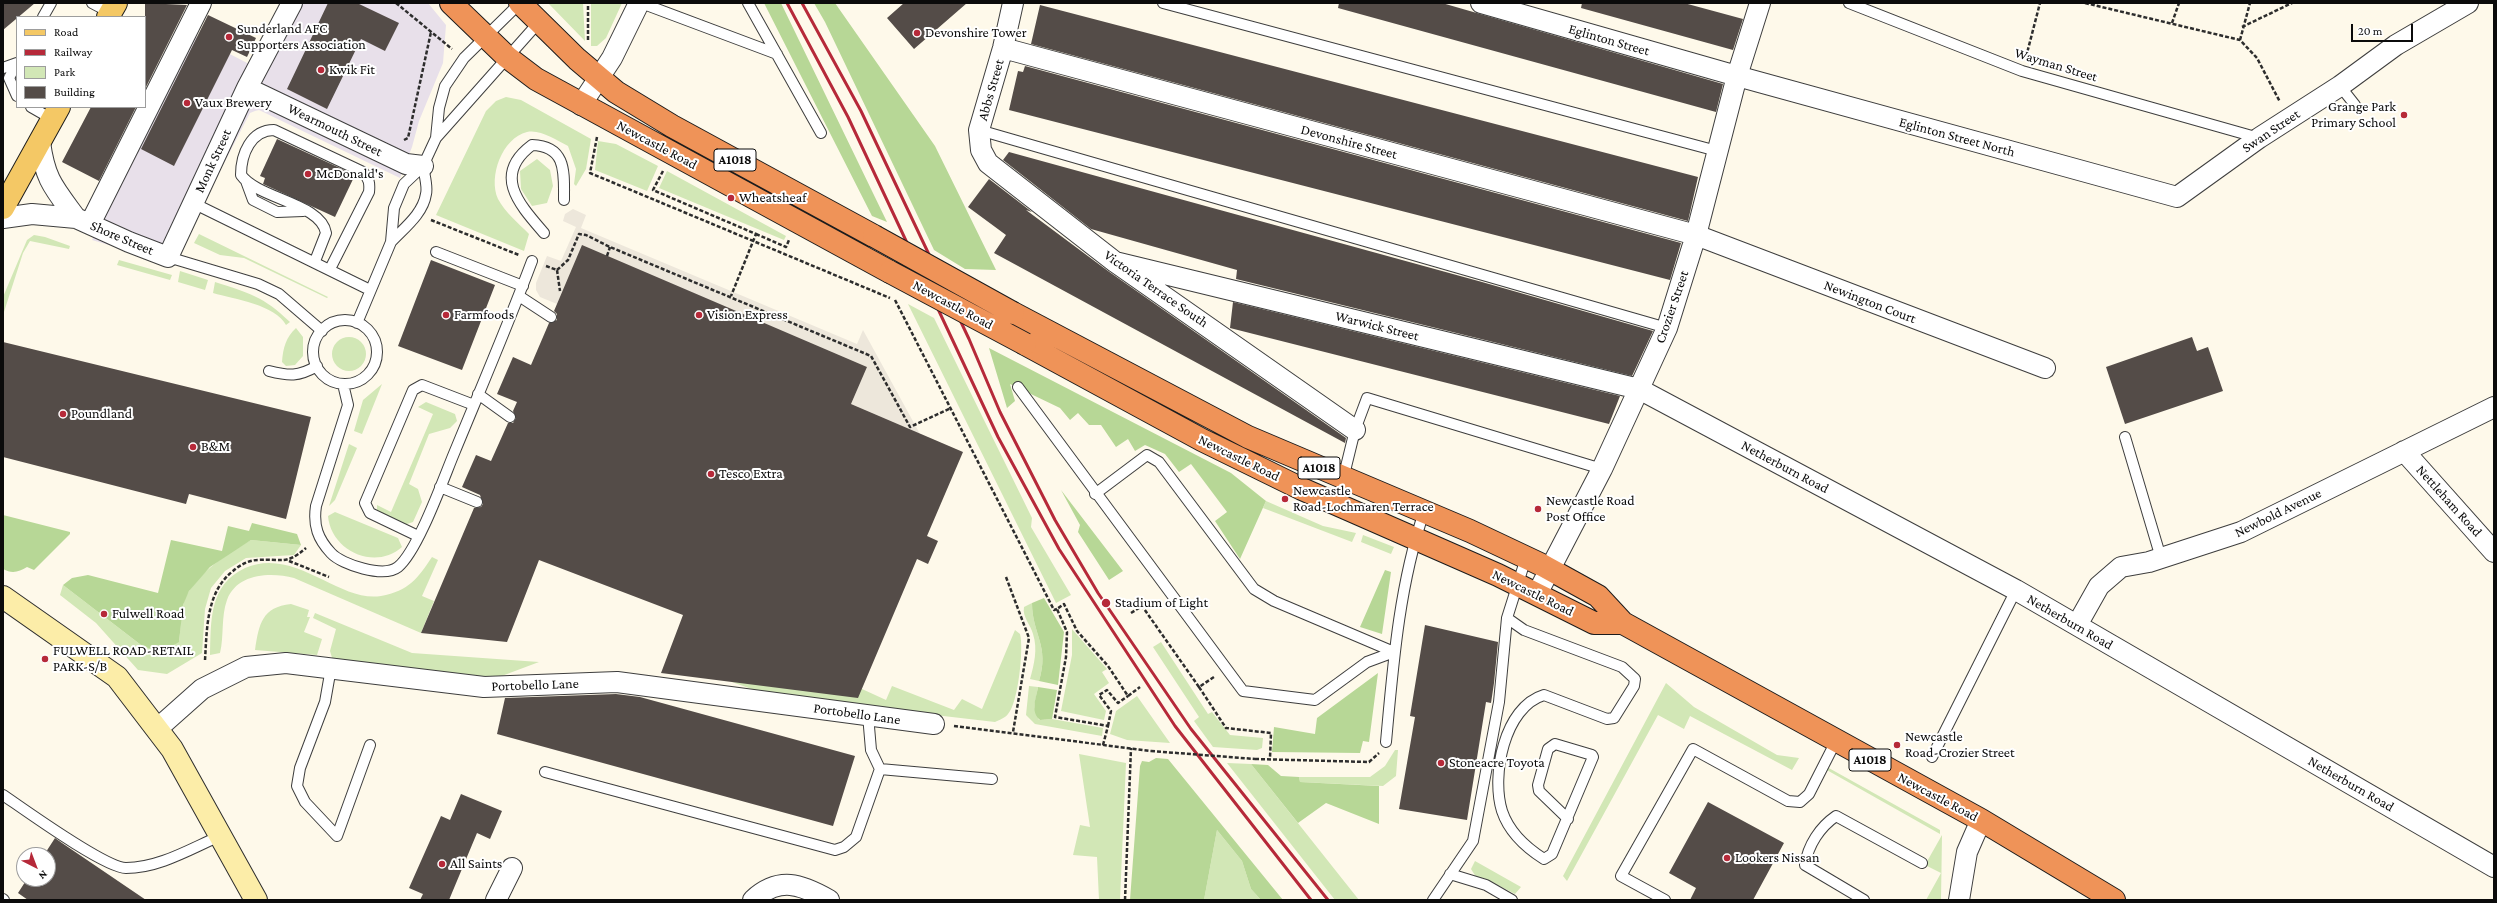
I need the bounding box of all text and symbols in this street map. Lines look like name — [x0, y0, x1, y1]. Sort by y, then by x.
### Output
legend — [16, 16, 146, 108]
scale bar — [2353, 16, 2415, 42]
street label: Eglinton Street — [1567, 20, 1651, 60]
place label: Sunderland AFC Supporters Association — [237, 21, 366, 54]
text: 20 m — [2358, 24, 2382, 38]
text: Road — [54, 25, 78, 39]
place label: Devonshire Tower — [925, 25, 1027, 41]
marker: Devonshire Tower — [912, 28, 922, 38]
marker: Sunderland AFC Supporters Association — [224, 32, 234, 42]
street label: Wayman Street — [2013, 44, 2099, 86]
text: Railway — [54, 45, 92, 59]
street label: Abbs Street — [974, 57, 1008, 123]
place label: Kwik Fit — [329, 62, 375, 78]
text: Park — [54, 65, 75, 79]
marker: Kwik Fit — [316, 65, 326, 75]
text: Building — [54, 85, 95, 99]
place label: Vaux Brewery — [195, 95, 272, 111]
marker: Vaux Brewery — [182, 98, 192, 108]
place label: Grange Park Primary School — [2311, 99, 2396, 132]
street label: Wearmouth Street — [285, 100, 385, 160]
street label: Swan Street — [2239, 106, 2303, 156]
marker: Grange Park Primary School — [2399, 110, 2409, 120]
street label: Eglinton Street North — [1897, 113, 2017, 161]
street label: Newcastle Road — [614, 117, 700, 173]
street label: Devonshire Street — [1299, 121, 1399, 163]
street label: Monk Street — [191, 127, 235, 195]
road number: A1018 — [714, 149, 756, 171]
place label: McDonald's — [316, 166, 383, 182]
marker: McDonald's — [303, 169, 313, 179]
place label: Wheatsheaf — [739, 190, 806, 206]
marker: Wheatsheaf — [726, 193, 736, 203]
street label: Shore Street — [88, 217, 156, 259]
street label: Victoria Terrace South — [1101, 247, 1211, 331]
street label: Crozier Street — [1652, 268, 1692, 346]
street label: Newcastle Road — [910, 277, 996, 333]
street label: Newington Court — [1822, 277, 1918, 327]
place label: Farmfoods — [454, 307, 514, 323]
place label: Vision Express — [707, 307, 788, 323]
street label: Warwick Street — [1333, 308, 1421, 344]
marker: Farmfoods — [441, 310, 451, 320]
marker: Vision Express — [694, 310, 704, 320]
place label: Poundland — [71, 406, 132, 422]
marker: Poundland — [58, 409, 68, 419]
street label: Newcastle Road — [1195, 431, 1283, 485]
street label: Netherburn Road — [1738, 437, 1832, 497]
place label: B&M — [201, 439, 230, 455]
marker: B&M — [188, 442, 198, 452]
road number: A1018 — [1298, 457, 1340, 479]
street label: Nettleham Road — [2412, 462, 2486, 540]
place label: Tesco Extra — [719, 466, 783, 482]
marker: Tesco Extra — [706, 469, 716, 479]
place label: Newcastle Road-Lochmaren Terrace — [1293, 483, 1434, 516]
street label: Newbold Avenue — [2232, 485, 2324, 541]
place label: Newcastle Road Post Office — [1546, 493, 1635, 526]
marker: Newcastle Road-Lochmaren Terrace — [1280, 494, 1290, 504]
marker: Newcastle Road Post Office — [1533, 504, 1543, 514]
street label: Newcastle Road — [1489, 566, 1577, 620]
street label: Netherburn Road — [2024, 591, 2116, 653]
place label: Stadium of Light — [1115, 595, 1208, 611]
marker: Stadium of Light — [1100, 597, 1112, 609]
place label: Fulwell Road — [112, 606, 184, 622]
marker: Fulwell Road — [99, 609, 109, 619]
place label: FULWELL ROAD-RETAIL PARK-S/B — [53, 643, 193, 676]
marker: FULWELL ROAD-RETAIL PARK-S/B — [40, 654, 50, 664]
street label: Portobello Lane — [491, 675, 579, 695]
street label: Portobello Lane — [812, 700, 902, 728]
place label: Newcastle Road-Crozier Street — [1905, 729, 2015, 762]
marker: Newcastle Road-Crozier Street — [1892, 740, 1902, 750]
road number: A1018 — [1849, 749, 1891, 771]
street label: Netherburn Road — [2305, 753, 2397, 815]
place label: Stoneacre Toyota — [1449, 755, 1545, 771]
marker: Stoneacre Toyota — [1436, 758, 1446, 768]
street label: Newcastle Road — [1895, 769, 1981, 825]
north arrow — [16, 847, 56, 887]
place label: Lookers Nissan — [1735, 850, 1819, 866]
marker: Lookers Nissan — [1722, 853, 1732, 863]
place label: All Saints — [450, 856, 502, 872]
marker: All Saints — [437, 859, 447, 869]
text: N — [37, 868, 50, 882]

